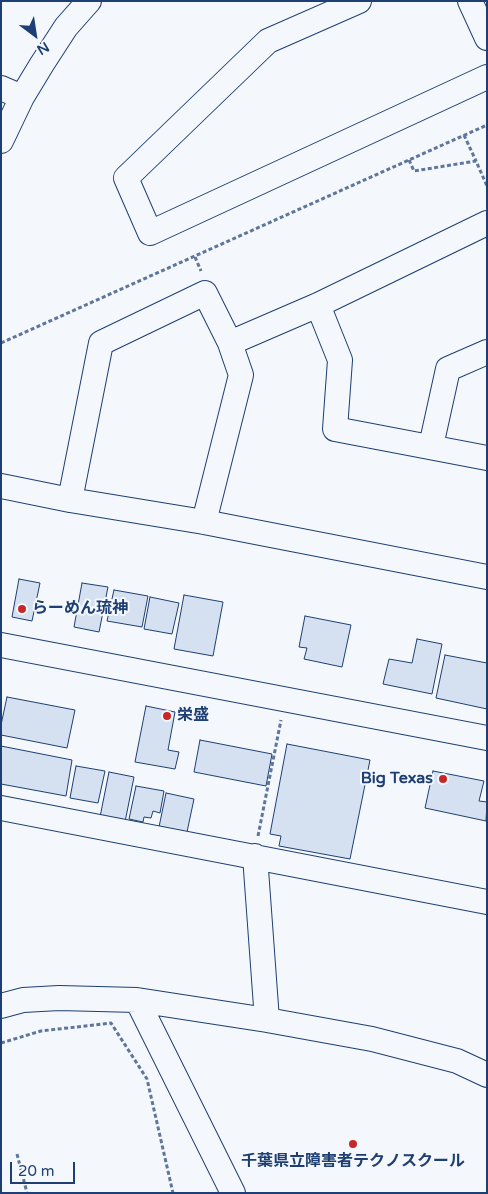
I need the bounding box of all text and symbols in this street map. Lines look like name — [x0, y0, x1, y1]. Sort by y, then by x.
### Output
north arrow — [10, 10, 60, 60]
text: N — [34, 38, 52, 58]
place label: らーめん琉神 — [32, 599, 128, 619]
marker: らーめん琉神 — [16, 603, 28, 615]
place label: 栄盛 — [177, 706, 209, 726]
marker: 栄盛 — [161, 710, 173, 722]
place label: Big Texas — [361, 769, 433, 789]
marker: Big Texas — [437, 773, 449, 785]
marker: 千葉県立障害者テクノスクール — [347, 1138, 359, 1150]
scale bar — [12, 1152, 78, 1184]
place label: 千葉県立障害者テクノスクール — [241, 1152, 465, 1172]
text: 20 m — [18, 1162, 55, 1180]

